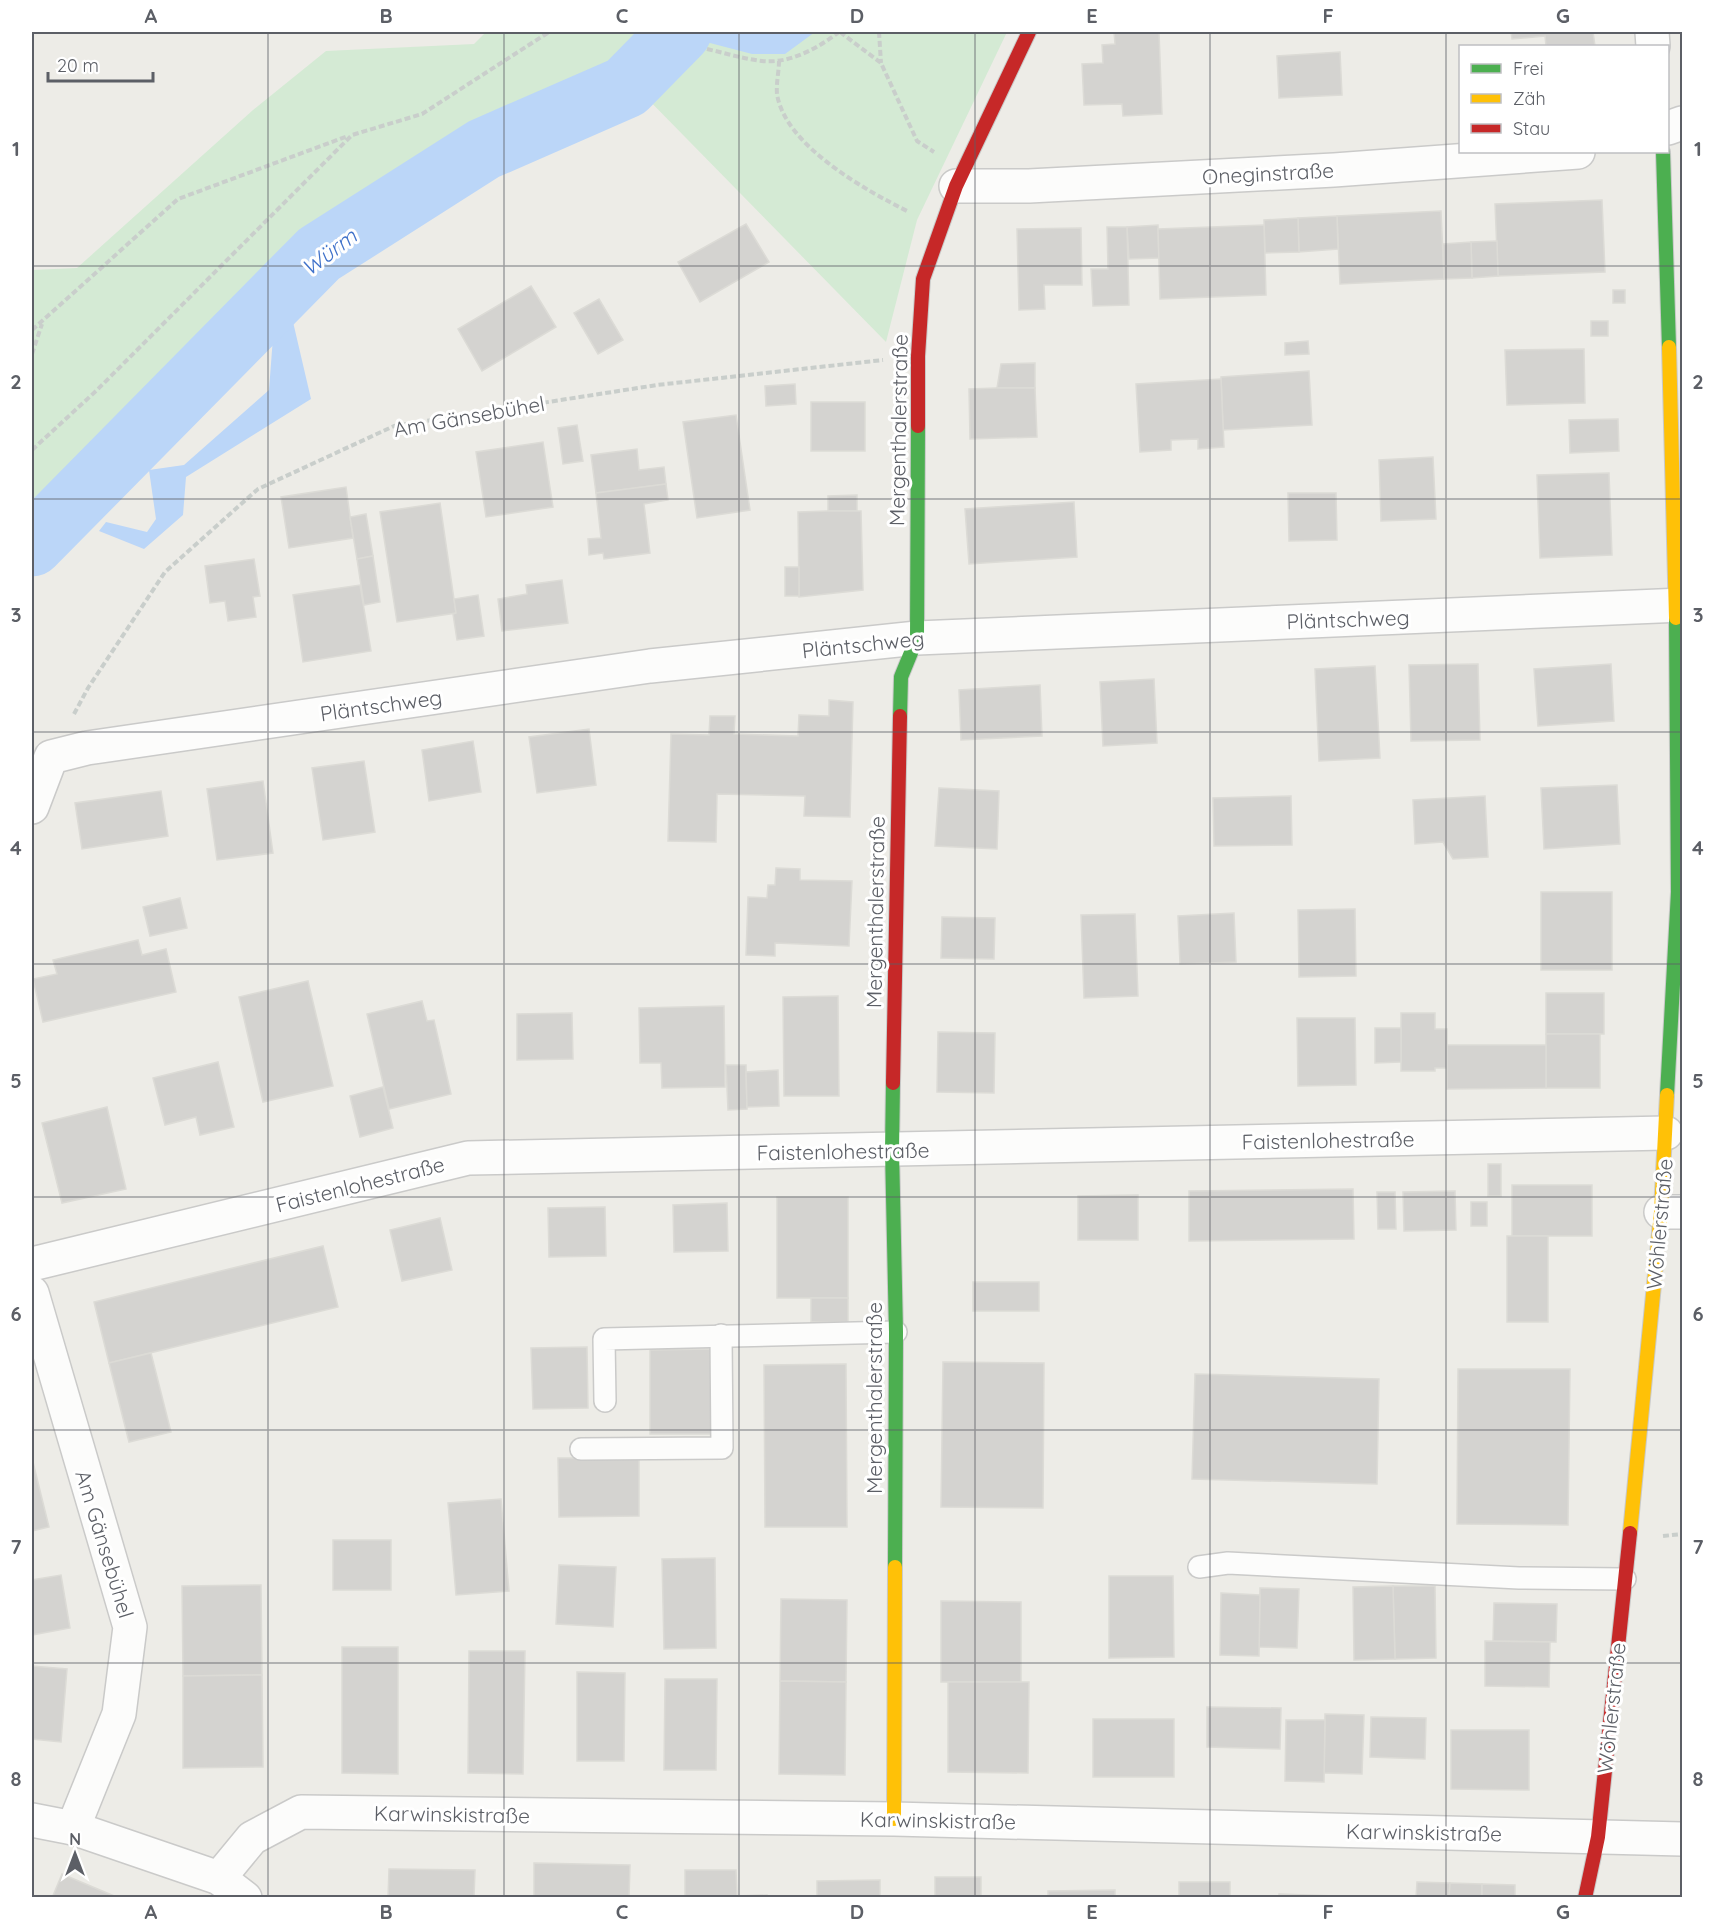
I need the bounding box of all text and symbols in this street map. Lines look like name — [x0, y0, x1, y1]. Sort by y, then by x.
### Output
text: A — [145, 3, 158, 28]
text: B — [379, 3, 393, 28]
text: C — [616, 3, 629, 28]
text: D — [850, 3, 864, 28]
text: E — [1086, 3, 1098, 28]
text: F — [1322, 3, 1334, 28]
text: G — [1556, 3, 1570, 28]
scale bar — [48, 45, 153, 83]
legend — [1459, 45, 1669, 153]
text: 20 m — [57, 54, 99, 77]
text: Frei — [1513, 57, 1544, 80]
text: Zäh — [1513, 87, 1546, 110]
text: Stau — [1513, 117, 1550, 140]
text: 1 — [12, 136, 20, 161]
text: 1 — [1694, 136, 1702, 161]
street label: Oneginstraße — [1201, 157, 1335, 189]
water label: Würm — [296, 222, 363, 282]
street label: Mergenthalerstraße — [883, 334, 913, 526]
text: 2 — [10, 369, 22, 394]
text: 2 — [1692, 369, 1704, 394]
street label: Am Gänsebühel — [391, 390, 547, 442]
text: 3 — [11, 602, 21, 627]
text: 3 — [1693, 602, 1703, 627]
street label: Pläntschweg — [1286, 604, 1410, 634]
street label: Pläntschweg — [800, 625, 926, 663]
street label: Pläntschweg — [318, 684, 444, 726]
street label: Mergenthalerstraße — [860, 816, 890, 1008]
text: 4 — [10, 835, 22, 860]
text: 4 — [1692, 835, 1704, 860]
text: 5 — [10, 1068, 22, 1093]
text: 5 — [1692, 1068, 1704, 1093]
street label: Faistenlohestraße — [1241, 1125, 1415, 1155]
street label: Faistenlohestraße — [756, 1136, 930, 1166]
street label: Faistenlohestraße — [273, 1150, 447, 1218]
street label: Wöhlerstraße — [1640, 1157, 1678, 1291]
text: 6 — [10, 1301, 22, 1326]
text: 6 — [1692, 1301, 1704, 1326]
street label: Mergenthalerstraße — [861, 1302, 887, 1494]
street label: Am Gänsebühel — [70, 1467, 140, 1621]
text: 7 — [11, 1534, 22, 1559]
text: 7 — [1693, 1534, 1704, 1559]
street label: Wöhlerstraße — [1591, 1641, 1631, 1775]
text: 8 — [11, 1766, 22, 1791]
text: 8 — [1693, 1766, 1704, 1791]
street label: Karwinskistraße — [374, 1800, 530, 1828]
street label: Karwinskistraße — [860, 1806, 1016, 1834]
street label: Karwinskistraße — [1346, 1818, 1502, 1846]
north arrow — [45, 1824, 105, 1884]
text: N — [69, 1829, 81, 1849]
text: A — [145, 1899, 158, 1924]
text: B — [379, 1899, 393, 1924]
text: C — [616, 1899, 629, 1924]
text: D — [850, 1899, 864, 1924]
text: E — [1086, 1899, 1098, 1924]
text: F — [1322, 1899, 1334, 1924]
text: G — [1556, 1899, 1570, 1924]

